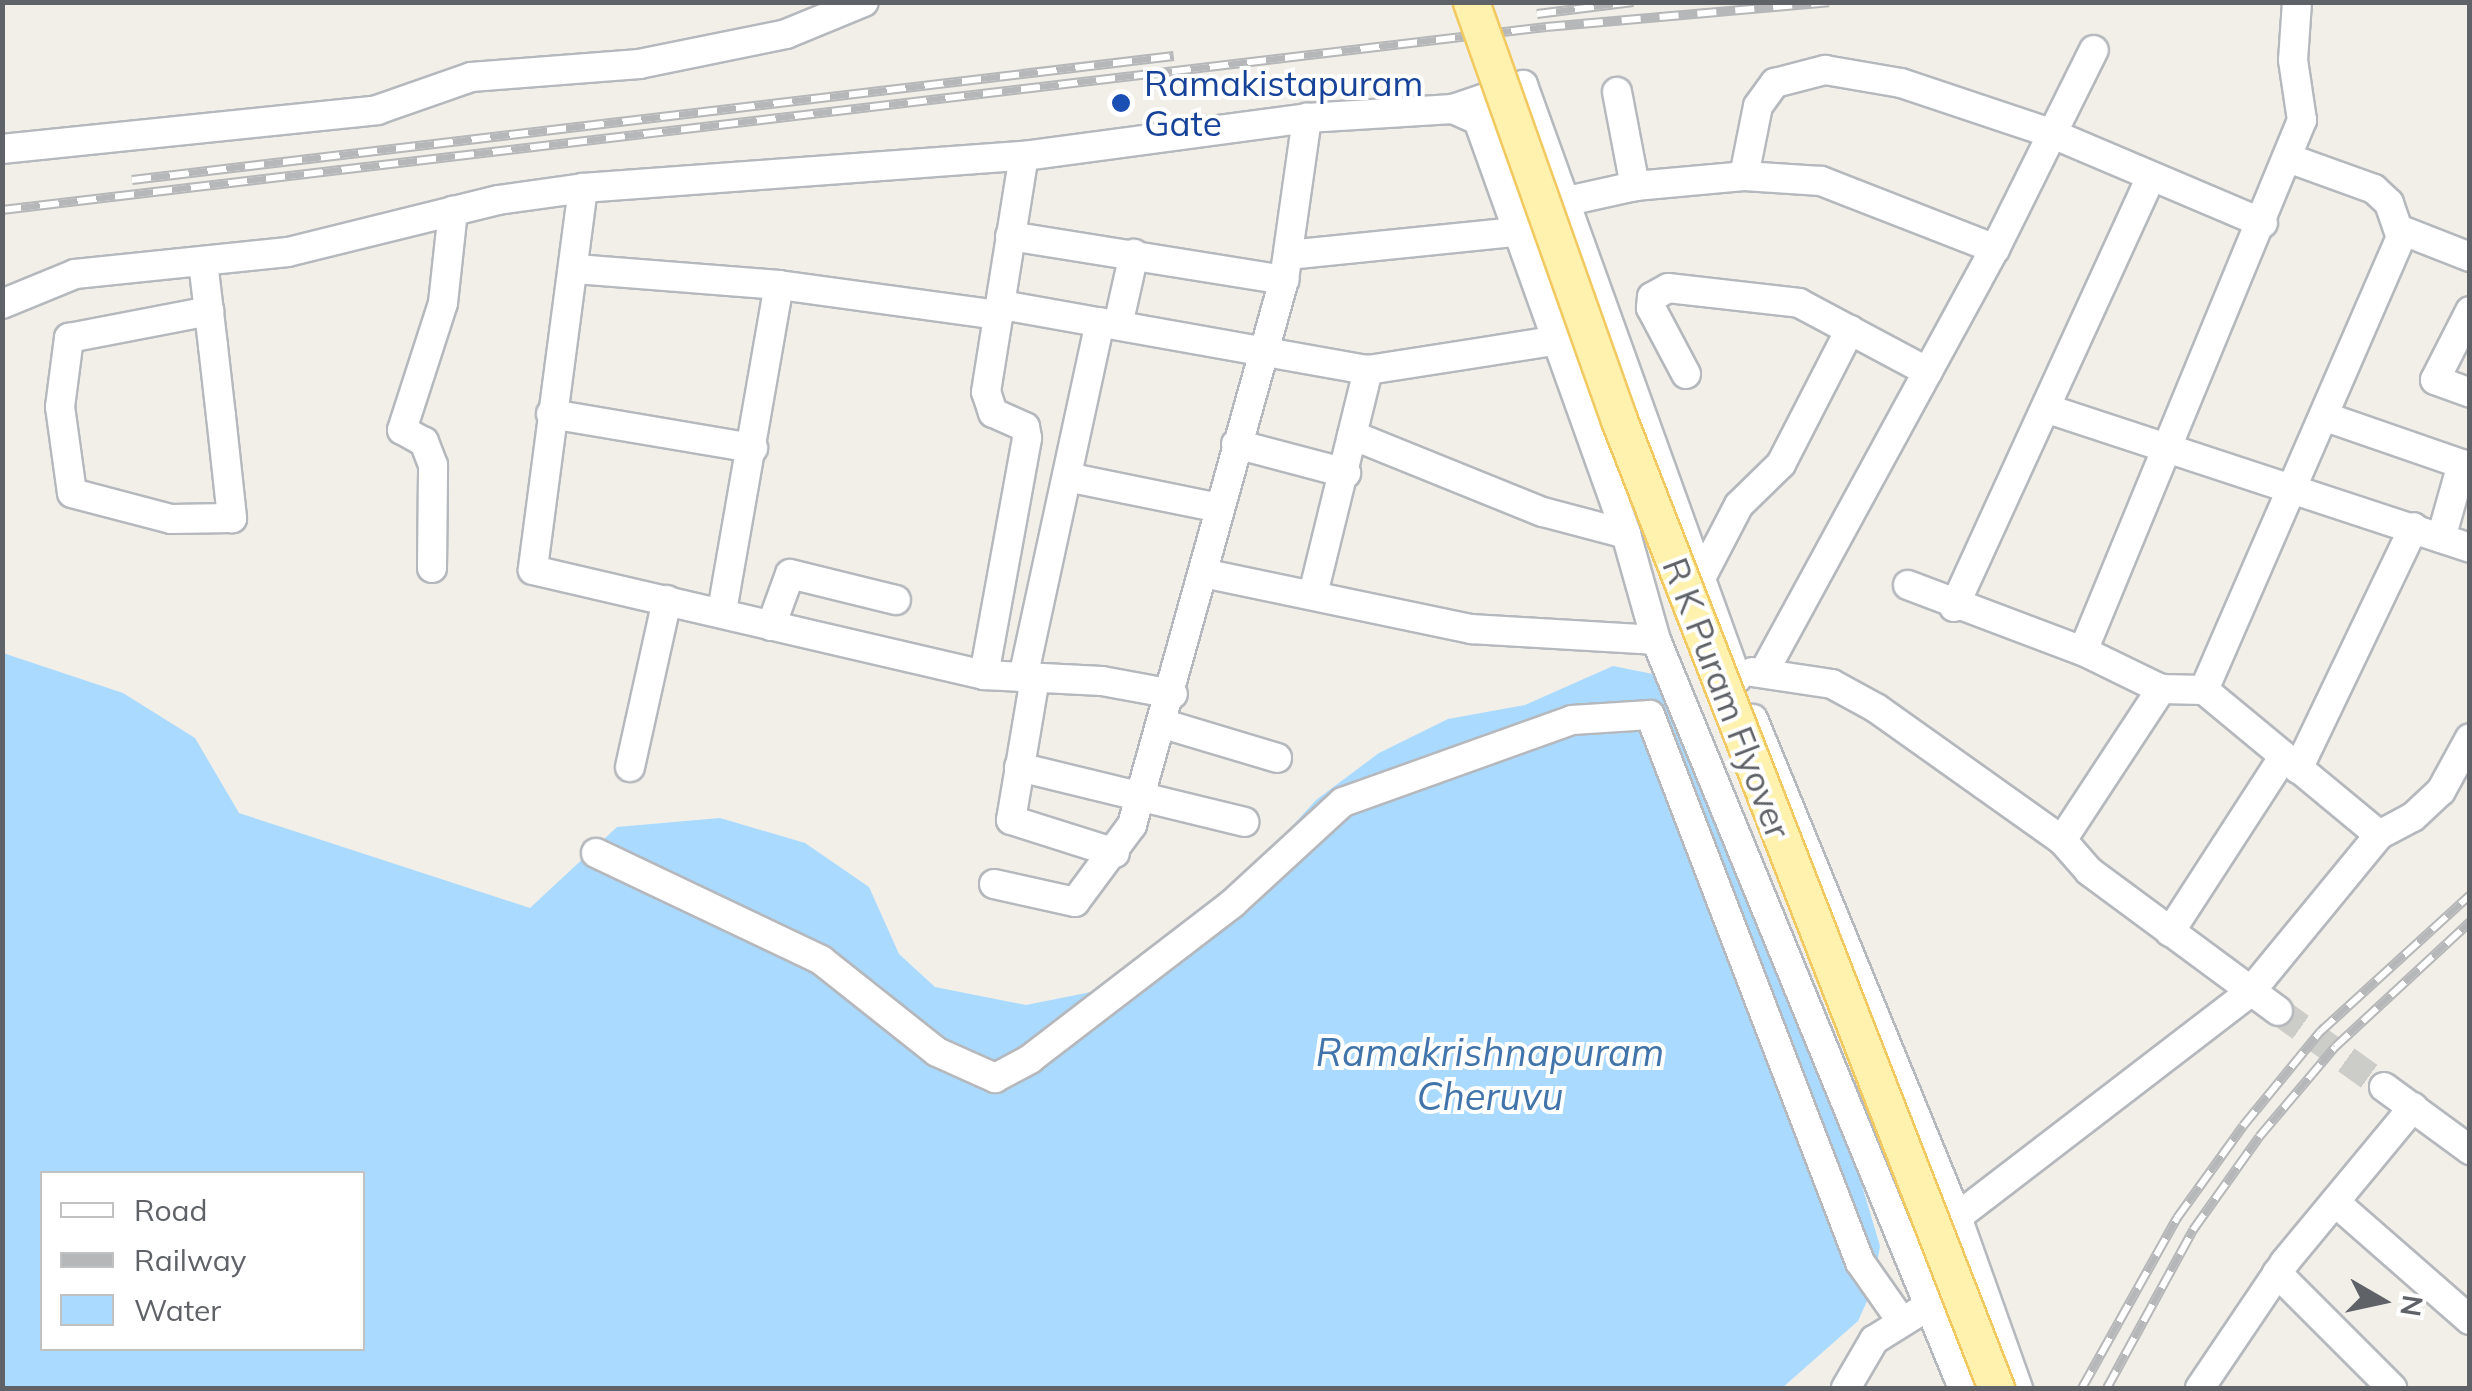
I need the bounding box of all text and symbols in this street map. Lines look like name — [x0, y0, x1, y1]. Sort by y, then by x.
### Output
place label: Ramakistapuram Gate — [1144, 62, 1423, 144]
marker: Ramakistapuram Gate — [1108, 90, 1134, 116]
street label: R K Puram Flyover — [1654, 552, 1800, 844]
water label: Ramakrishnapuram Cheruvu — [1316, 1030, 1664, 1120]
legend — [40, 1171, 365, 1351]
text: Road — [134, 1191, 208, 1229]
text: Railway — [134, 1241, 247, 1279]
north arrow — [2332, 1251, 2432, 1351]
text: Water — [134, 1291, 221, 1329]
text: N — [2393, 1293, 2431, 1319]

